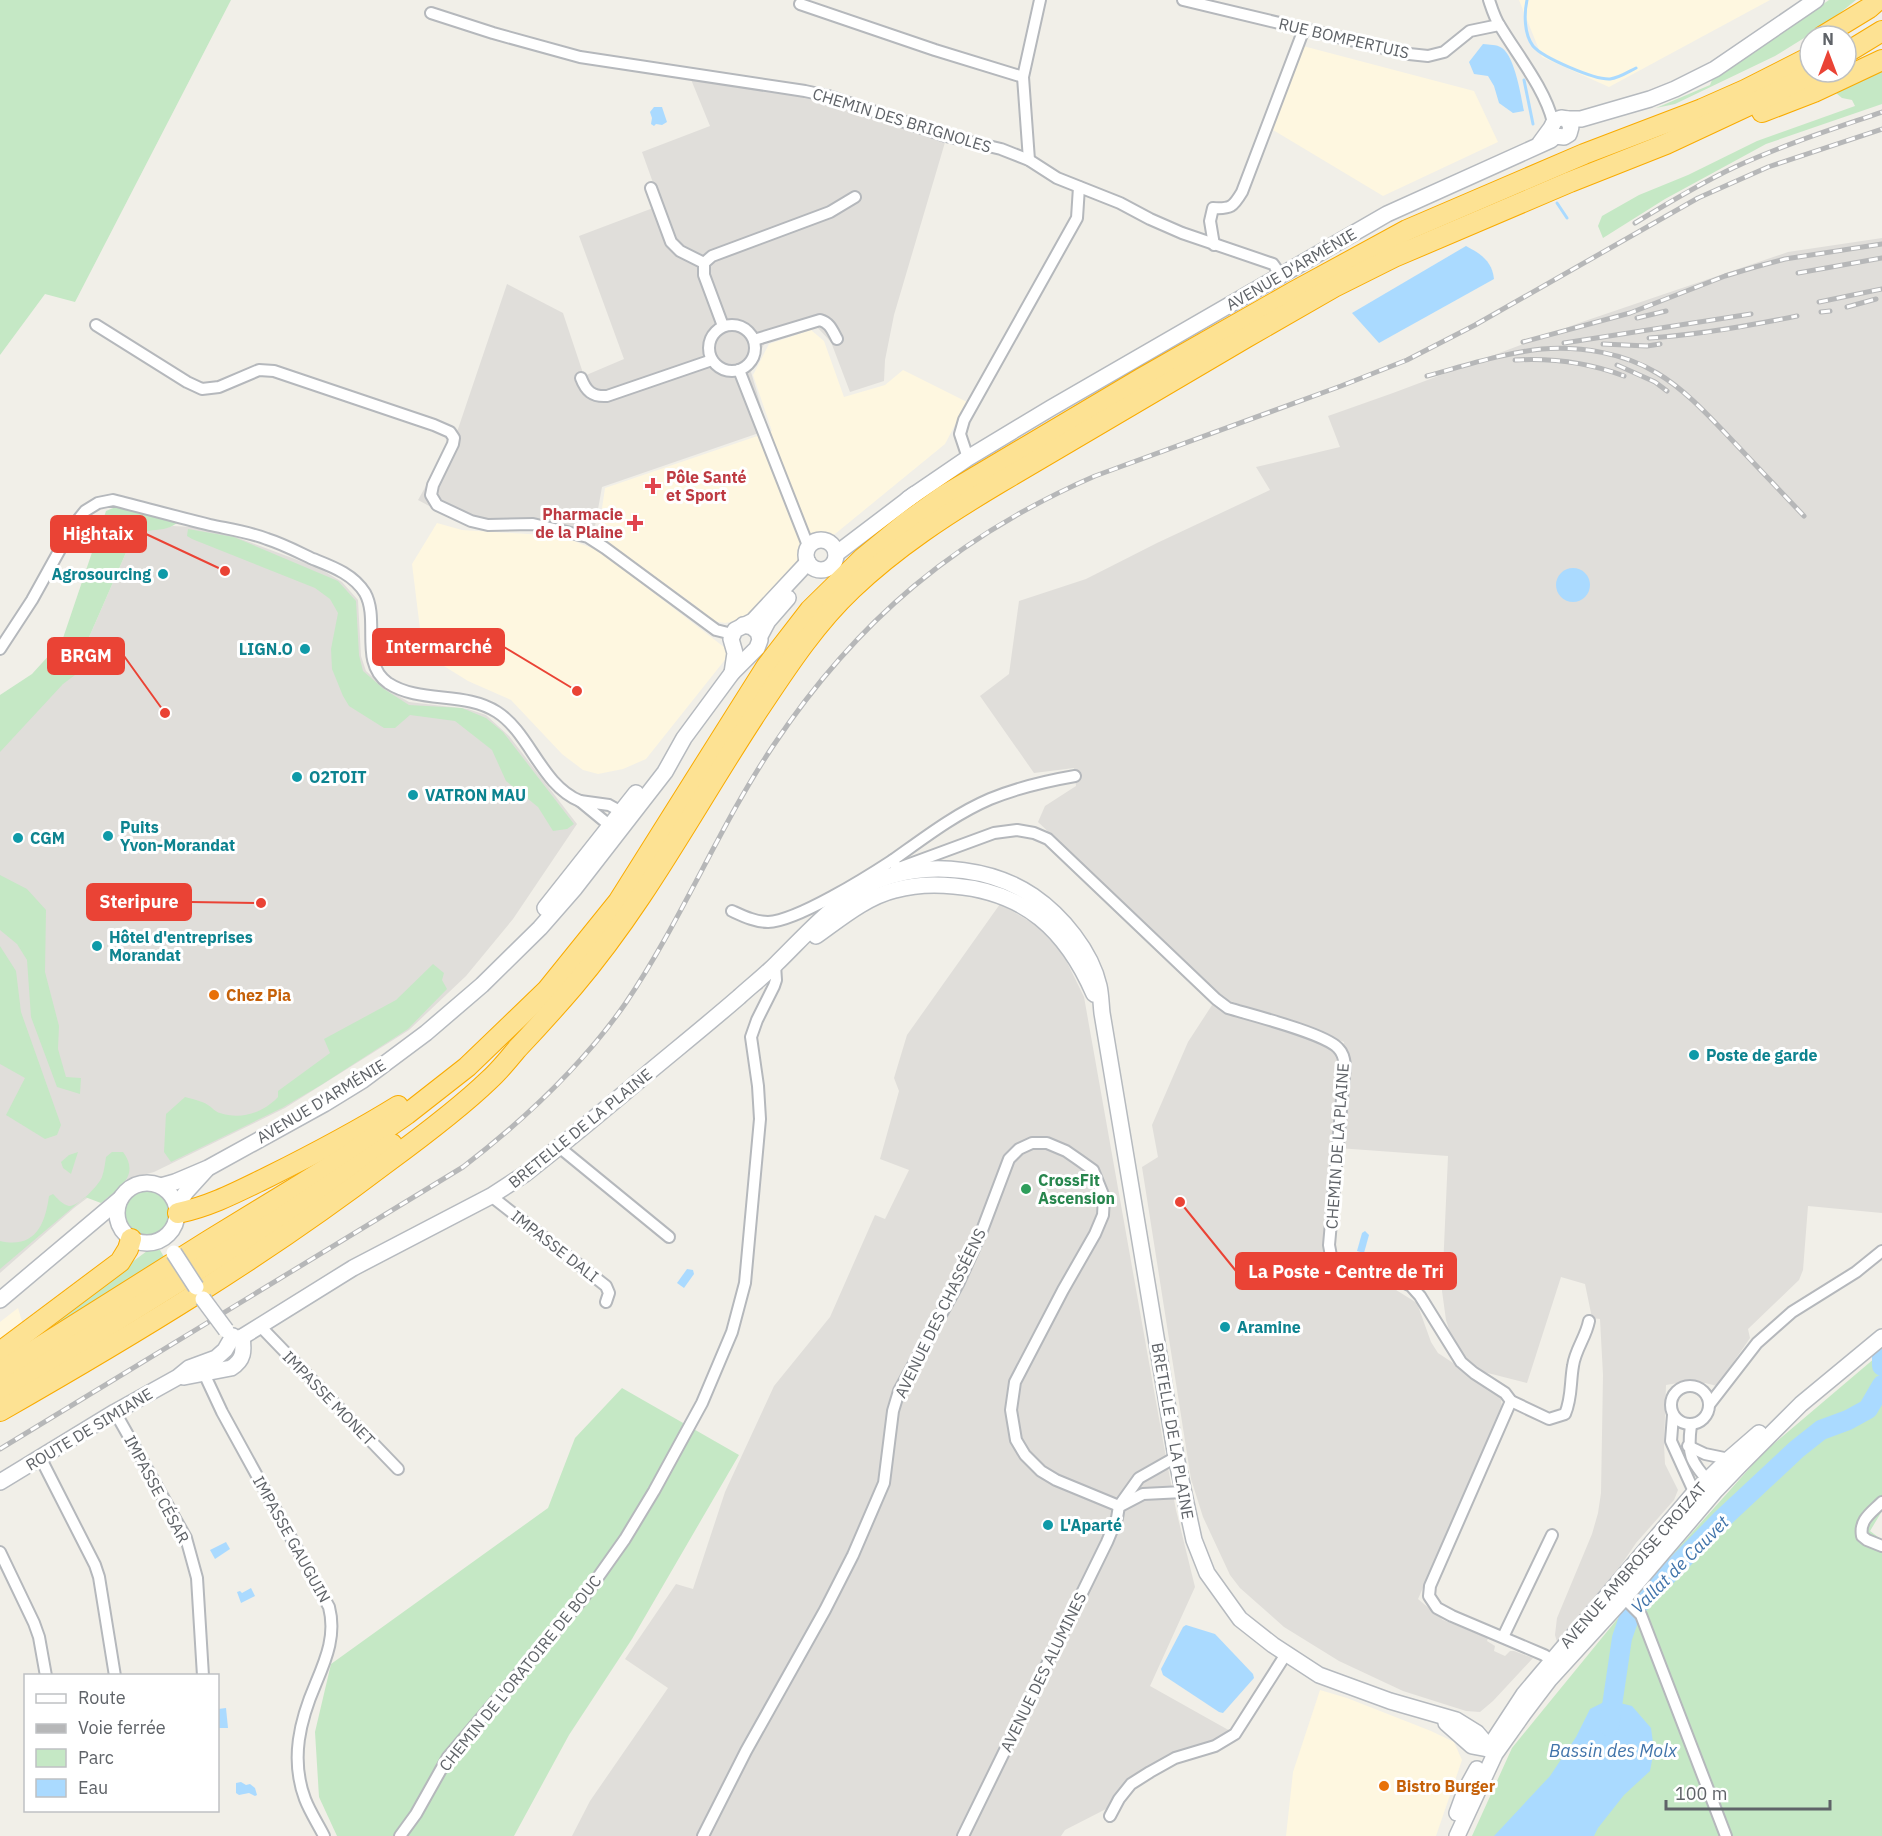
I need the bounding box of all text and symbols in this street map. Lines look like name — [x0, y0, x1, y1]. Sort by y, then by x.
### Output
street label: RUE BOMPERTUIS — [1277, 13, 1411, 63]
north arrow — [1798, 24, 1858, 84]
text: N — [1822, 29, 1834, 49]
street label: CHEMIN DES BRIGNOLES — [810, 83, 994, 157]
street label: AVENUE D'ARMÉNIE — [1222, 223, 1360, 315]
place label: Pôle Santé et Sport — [666, 467, 747, 505]
marker: Pôle Santé et Sport — [644, 477, 662, 495]
place label: Pharmacie de la Plaine — [535, 504, 623, 542]
callout: Hightaix — [51, 516, 146, 552]
marker: Pharmacie de la Plaine — [628, 516, 642, 530]
text: Hightaix — [62, 522, 134, 545]
place label: Agrosourcing — [52, 564, 151, 584]
marker: Agrosourcing — [156, 567, 170, 581]
callout: Intermarché — [373, 629, 504, 665]
text: Intermarché — [386, 635, 492, 658]
callout: BRGM — [48, 638, 124, 674]
place label: LIGN.O — [239, 639, 293, 659]
marker: LIGN.O — [298, 642, 312, 656]
text: BRGM — [60, 644, 112, 667]
place label: O2TOIT — [309, 767, 367, 787]
marker: O2TOIT — [290, 770, 304, 784]
place label: VATRON MAU — [425, 785, 526, 805]
marker: VATRON MAU — [406, 788, 420, 802]
place label: Puits Yvon-Morandat — [120, 817, 235, 855]
place label: CGM — [30, 828, 65, 848]
marker: Puits Yvon-Morandat — [101, 829, 115, 843]
marker: CGM — [11, 831, 25, 845]
callout: Steripure — [87, 884, 191, 920]
text: Steripure — [99, 890, 179, 913]
place label: Hôtel d'entreprises Morandat — [109, 927, 253, 965]
marker: Hôtel d'entreprises Morandat — [90, 939, 104, 953]
place label: Chez Pia — [226, 985, 291, 1005]
marker: Chez Pia — [207, 988, 221, 1002]
place label: Poste de garde — [1706, 1045, 1818, 1065]
marker: Poste de garde — [1687, 1048, 1701, 1062]
street label: AVENUE D'ARMÉNIE — [252, 1054, 389, 1148]
street label: CHEMIN DE LA PLAINE — [1321, 1062, 1353, 1230]
street label: BRETELLE DE LA PLAINE — [504, 1064, 656, 1192]
place label: CrossFit Ascension — [1038, 1170, 1115, 1208]
marker: CrossFit Ascension — [1019, 1182, 1033, 1196]
street label: IMPASSE DALI — [507, 1206, 603, 1286]
street label: AVENUE DES CHASSÉENS — [889, 1224, 990, 1401]
callout: La Poste - Centre de Tri — [1236, 1253, 1456, 1289]
text: La Poste - Centre de Tri — [1248, 1260, 1444, 1283]
place label: Aramine — [1237, 1317, 1301, 1337]
marker: Aramine — [1218, 1320, 1232, 1334]
street label: BRETELLE DE LA PLAINE — [1148, 1341, 1198, 1521]
street label: IMPASSE MONET — [279, 1346, 379, 1450]
street label: ROUTE DE SIMIANE — [22, 1383, 156, 1475]
street label: IMPASSE CÉSAR — [120, 1431, 195, 1546]
street label: IMPASSE GAUGUIN — [249, 1472, 335, 1606]
street label: AVENUE AMBROISE CROIZAT — [1556, 1478, 1710, 1652]
water label: Vallat de Cauvet — [1626, 1510, 1734, 1618]
place label: L'Aparté — [1060, 1515, 1122, 1535]
marker: L'Aparté — [1041, 1518, 1055, 1532]
street label: CHEMIN DE L'ORATOIRE DE BOUC — [435, 1571, 605, 1775]
street label: AVENUE DES ALUMINES — [996, 1589, 1090, 1755]
legend — [24, 1674, 219, 1812]
text: Route — [78, 1686, 126, 1709]
text: Voie ferrée — [78, 1716, 166, 1739]
water label: Bassin des Molx — [1549, 1739, 1678, 1762]
text: Parc — [78, 1746, 114, 1769]
scale bar — [1666, 1773, 1830, 1811]
text: Eau — [78, 1776, 108, 1799]
place label: Bistro Burger — [1396, 1776, 1496, 1796]
marker: Bistro Burger — [1377, 1779, 1391, 1793]
text: 100 m — [1675, 1782, 1727, 1805]

